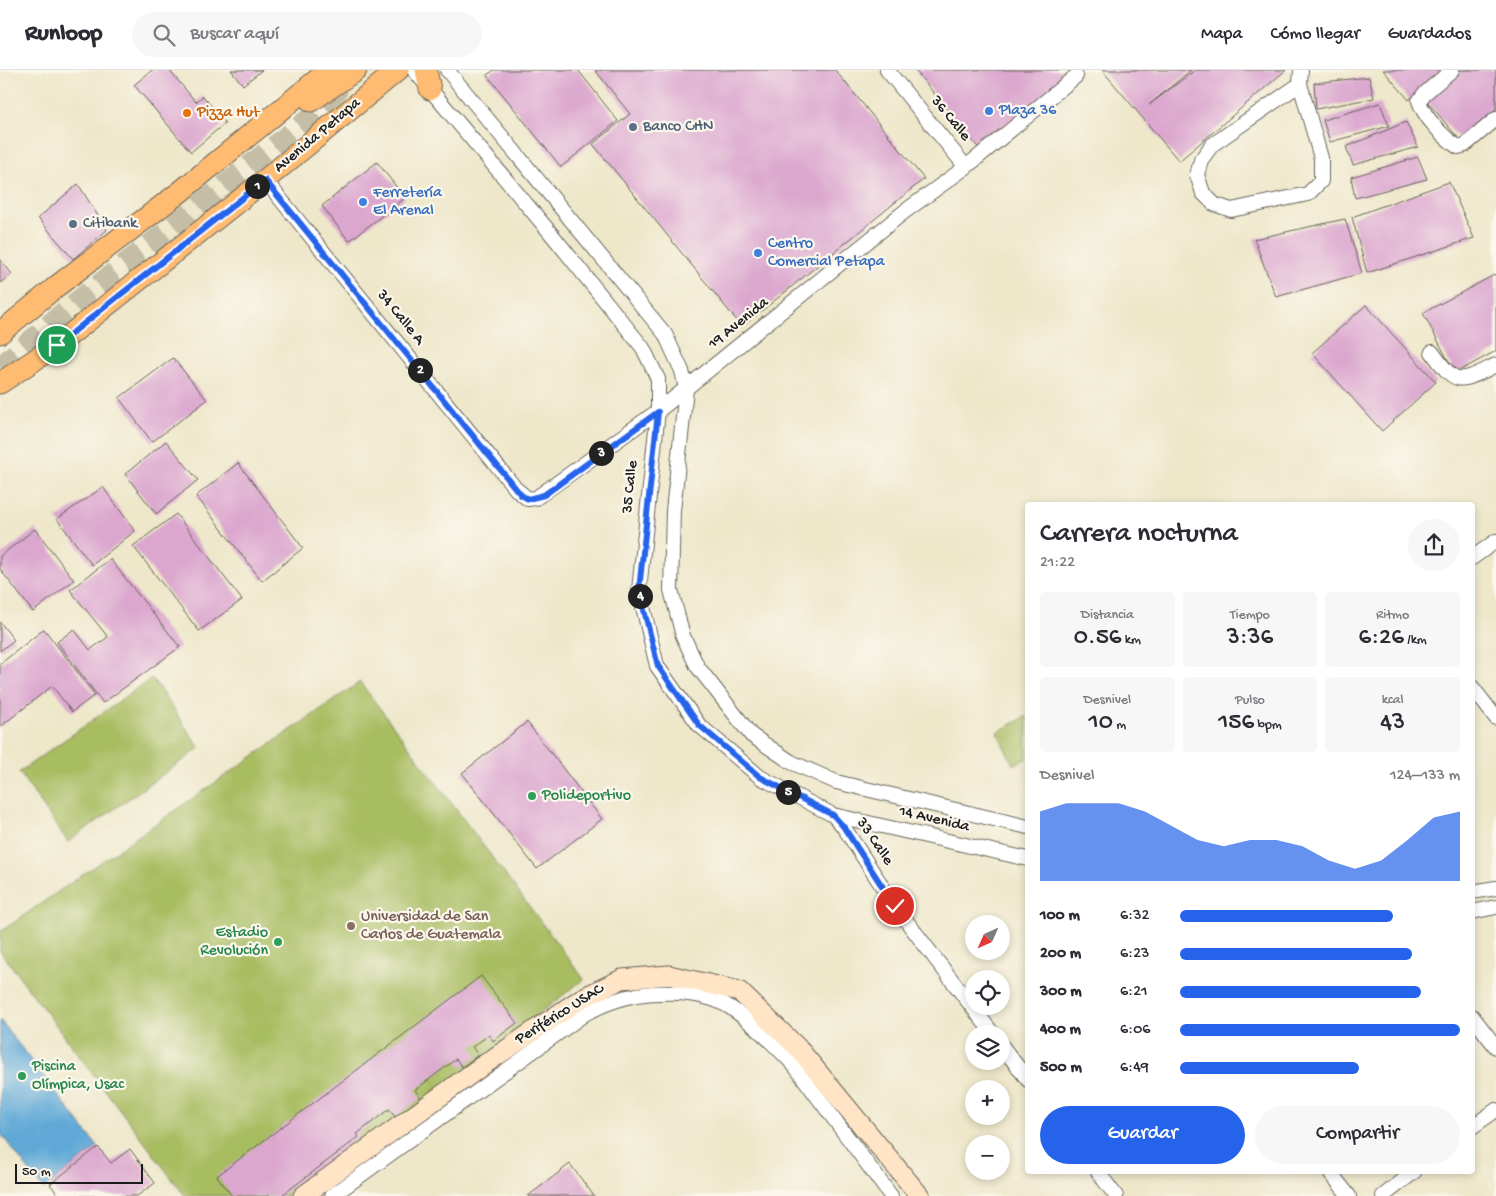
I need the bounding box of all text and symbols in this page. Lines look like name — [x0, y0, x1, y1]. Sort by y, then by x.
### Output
search box — [132, 12, 482, 57]
text: Runloop — [25, 20, 102, 49]
icon: search — [150, 21, 178, 49]
text: Buscar aquí — [190, 23, 279, 46]
text: Mapa — [1201, 24, 1242, 45]
text: Cómo llegar — [1270, 24, 1360, 45]
text: Guardados — [1388, 24, 1471, 45]
street label: 36 Calle — [925, 92, 975, 146]
street label: Avenida Petapa — [271, 94, 366, 178]
place label: Plaza 36 — [998, 102, 1057, 121]
place label: Pizza Hut — [196, 104, 261, 123]
marker: Plaza 36 — [983, 105, 995, 117]
marker: Pizza Hut — [181, 107, 193, 119]
place label: Banco CHN — [642, 118, 713, 137]
marker: Banco CHN — [627, 121, 639, 133]
pin: 1 — [244, 174, 270, 198]
text: 1 — [255, 178, 260, 195]
place label: Ferretería El Arenal — [372, 184, 443, 221]
marker: Ferretería El Arenal — [357, 196, 369, 208]
place label: Citibank — [83, 215, 139, 234]
marker: Citibank — [67, 218, 79, 230]
place label: Centro Comercial Petapa — [768, 235, 886, 272]
marker: Centro Comercial Petapa — [752, 247, 764, 259]
street label: 34 Calle A — [371, 286, 429, 351]
street label: 19 Avenida — [704, 293, 774, 355]
pin — [36, 324, 78, 366]
icon: arrive — [43, 331, 71, 359]
pin: 2 — [408, 358, 432, 382]
text: 2 — [417, 362, 424, 379]
pin: 3 — [588, 440, 614, 466]
text: 3 — [598, 445, 605, 462]
street label: 35 Calle — [619, 459, 643, 516]
text: Carrera nocturna — [1040, 518, 1238, 551]
button: share — [1408, 519, 1460, 571]
text: 21:22 — [1040, 554, 1075, 573]
pin: 4 — [628, 584, 652, 608]
text: 4 — [637, 588, 644, 605]
text: Distancia — [1081, 607, 1134, 624]
text: Tiempo — [1230, 607, 1270, 624]
text: Ritmo — [1376, 607, 1409, 624]
text: 0.56 — [1074, 624, 1122, 653]
text: 3:36 — [1227, 624, 1273, 653]
text: 6:26 — [1359, 624, 1404, 653]
text: km — [1122, 632, 1141, 649]
text: /km — [1404, 632, 1427, 649]
text: Desnivel — [1083, 692, 1131, 709]
text: Pulso — [1235, 692, 1265, 709]
text: kcal — [1382, 692, 1404, 709]
text: 10 — [1089, 709, 1113, 738]
text: 156 — [1218, 709, 1254, 738]
text: 43 — [1380, 709, 1405, 738]
text: m — [1113, 717, 1126, 734]
text: bpm — [1254, 717, 1282, 734]
text: Desnivel — [1040, 767, 1094, 786]
text: 124–133 m — [1390, 767, 1460, 786]
pin: 5 — [776, 780, 800, 804]
text: 5 — [785, 784, 792, 801]
place label: Polideportivo — [541, 787, 631, 806]
marker: Polideportivo — [526, 790, 538, 802]
street label: 14 Avenida — [896, 802, 972, 838]
street label: 33 Calle — [851, 814, 897, 870]
pin — [874, 885, 916, 927]
icon: check — [881, 892, 909, 920]
text: 100 m — [1040, 907, 1080, 926]
text: 6:32 — [1120, 907, 1149, 926]
place label: Universidad de San Carlos de Guatemala — [361, 908, 502, 945]
north arrow — [965, 915, 1010, 960]
map controls — [965, 915, 1010, 1180]
marker: Universidad de San Carlos de Guatemala — [345, 920, 357, 932]
place label: Estadio Revolución — [200, 924, 268, 961]
marker: Estadio Revolución — [272, 936, 284, 948]
text: 200 m — [1040, 945, 1081, 964]
text: 6:23 — [1120, 945, 1149, 964]
button: locate — [965, 970, 1010, 1015]
street label: Periférico USAC — [511, 980, 609, 1050]
text: 300 m — [1040, 983, 1082, 1002]
text: 6:21 — [1120, 983, 1147, 1002]
text: 400 m — [1040, 1021, 1081, 1040]
text: 6:06 — [1120, 1021, 1150, 1040]
button: layers — [965, 1025, 1010, 1070]
place label: Piscina Olímpica, Usac — [31, 1058, 124, 1095]
text: 500 m — [1040, 1059, 1082, 1078]
text: 6:49 — [1120, 1059, 1149, 1078]
marker: Piscina Olímpica, Usac — [16, 1070, 28, 1082]
button: + — [965, 1080, 1010, 1125]
button: Guardar — [1040, 1106, 1245, 1164]
button: Compartir — [1255, 1106, 1460, 1164]
button: − — [965, 1135, 1010, 1180]
scale bar — [15, 1161, 142, 1184]
text: 50 m — [22, 1164, 51, 1181]

